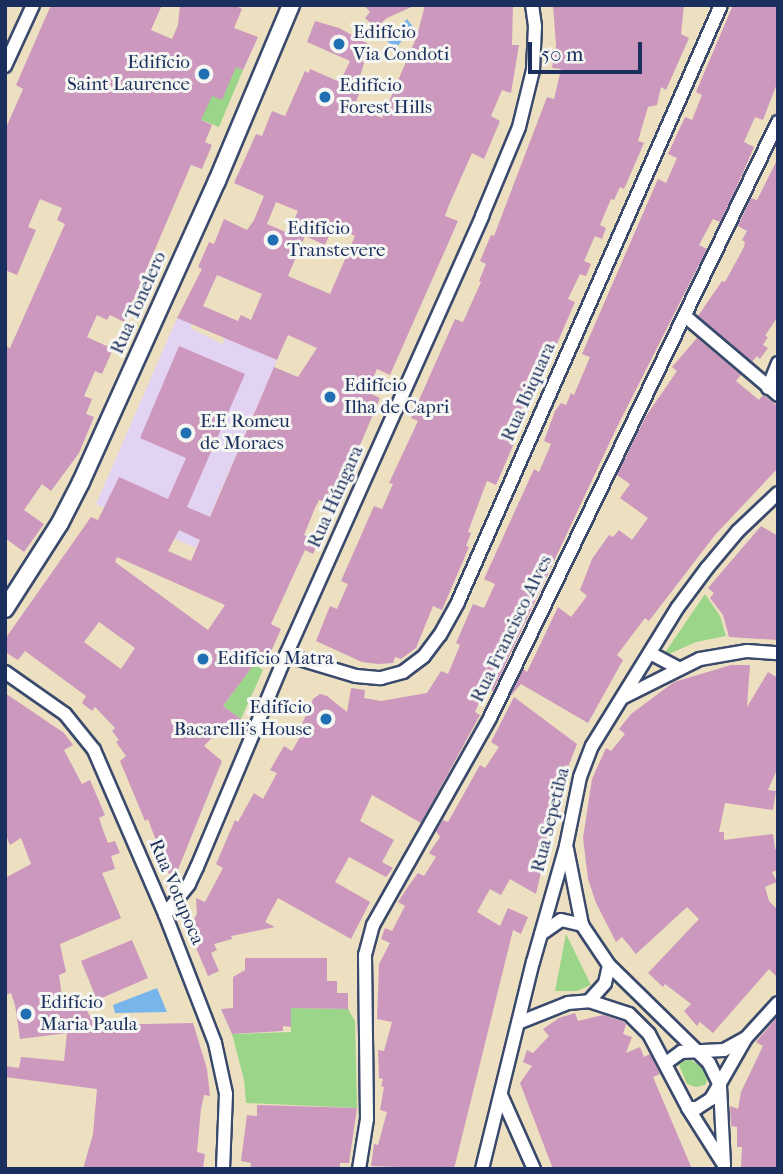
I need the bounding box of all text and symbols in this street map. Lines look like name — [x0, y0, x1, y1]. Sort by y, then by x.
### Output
place label: Edifício Via Condoti — [353, 22, 449, 66]
scale bar — [531, 28, 645, 72]
marker: Edifício Via Condoti — [331, 36, 347, 52]
text: 50 m — [541, 42, 584, 66]
place label: Edifício Saint Laurence — [67, 52, 190, 96]
marker: Edifício Saint Laurence — [196, 66, 212, 82]
place label: Edifício Forest Hills — [339, 75, 432, 119]
marker: Edifício Forest Hills — [317, 89, 333, 105]
place label: Edifício Transtevere — [287, 218, 385, 262]
marker: Edifício Transtevere — [265, 232, 281, 248]
street label: Rua Tonelero — [106, 248, 172, 358]
street label: Rua Ibiquara — [497, 339, 561, 445]
place label: Edifício Ilha de Capri — [344, 375, 449, 419]
marker: Edifício Ilha de Capri — [322, 389, 338, 405]
place label: E.E Romeu de Moraes — [200, 411, 290, 455]
marker: E.E Romeu de Moraes — [178, 425, 194, 441]
street label: Rua Húngara — [303, 442, 369, 552]
street label: Rua Francisco Alves — [466, 552, 558, 706]
place label: Edifício Matra — [217, 648, 334, 670]
marker: Edifício Matra — [195, 651, 211, 667]
place label: Edifício Bacarelli's House — [174, 697, 312, 741]
marker: Edifício Bacarelli's House — [318, 711, 334, 727]
street label: Rua Sepetiba — [527, 765, 575, 875]
street label: Rua Votupoca — [144, 836, 208, 948]
place label: Edifício Maria Paula — [40, 992, 138, 1036]
marker: Edifício Maria Paula — [18, 1006, 34, 1022]

